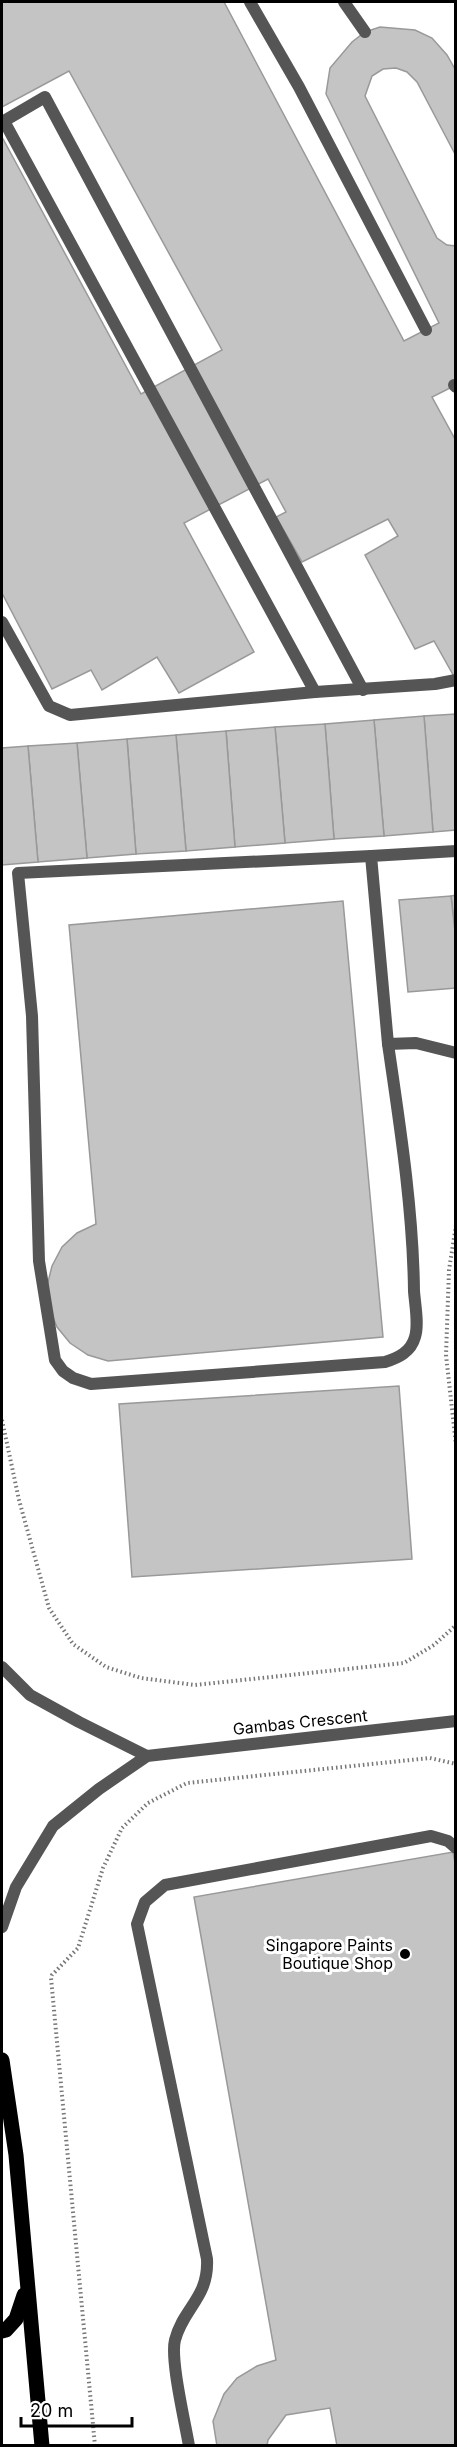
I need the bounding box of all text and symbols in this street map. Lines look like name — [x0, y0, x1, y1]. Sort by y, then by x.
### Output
street label: Gambas Crescent — [232, 1705, 368, 1739]
place label: Singapore Paints Boutique Shop — [266, 1935, 393, 1973]
marker: Singapore Paints Boutique Shop — [398, 1947, 412, 1961]
scale bar — [21, 2390, 132, 2428]
text: 20 m — [30, 2400, 73, 2421]

